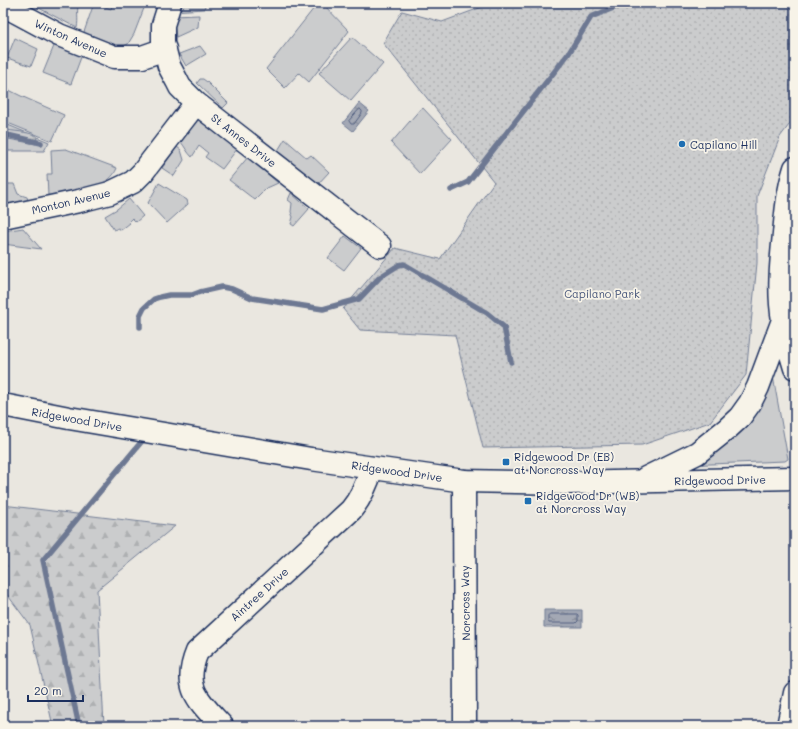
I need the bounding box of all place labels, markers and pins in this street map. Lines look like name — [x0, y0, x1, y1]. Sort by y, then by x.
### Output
place label: Capilano Hill — [690, 137, 757, 152]
marker: Capilano Hill — [677, 139, 687, 149]
place label: Ridgewood Dr (EB) at Norcross Way — [514, 449, 614, 477]
marker: Ridgewood Dr (EB) at Norcross Way — [501, 457, 511, 467]
place label: Ridgewood Dr (WB) at Norcross Way — [536, 488, 639, 516]
marker: Ridgewood Dr (WB) at Norcross Way — [523, 496, 533, 506]

